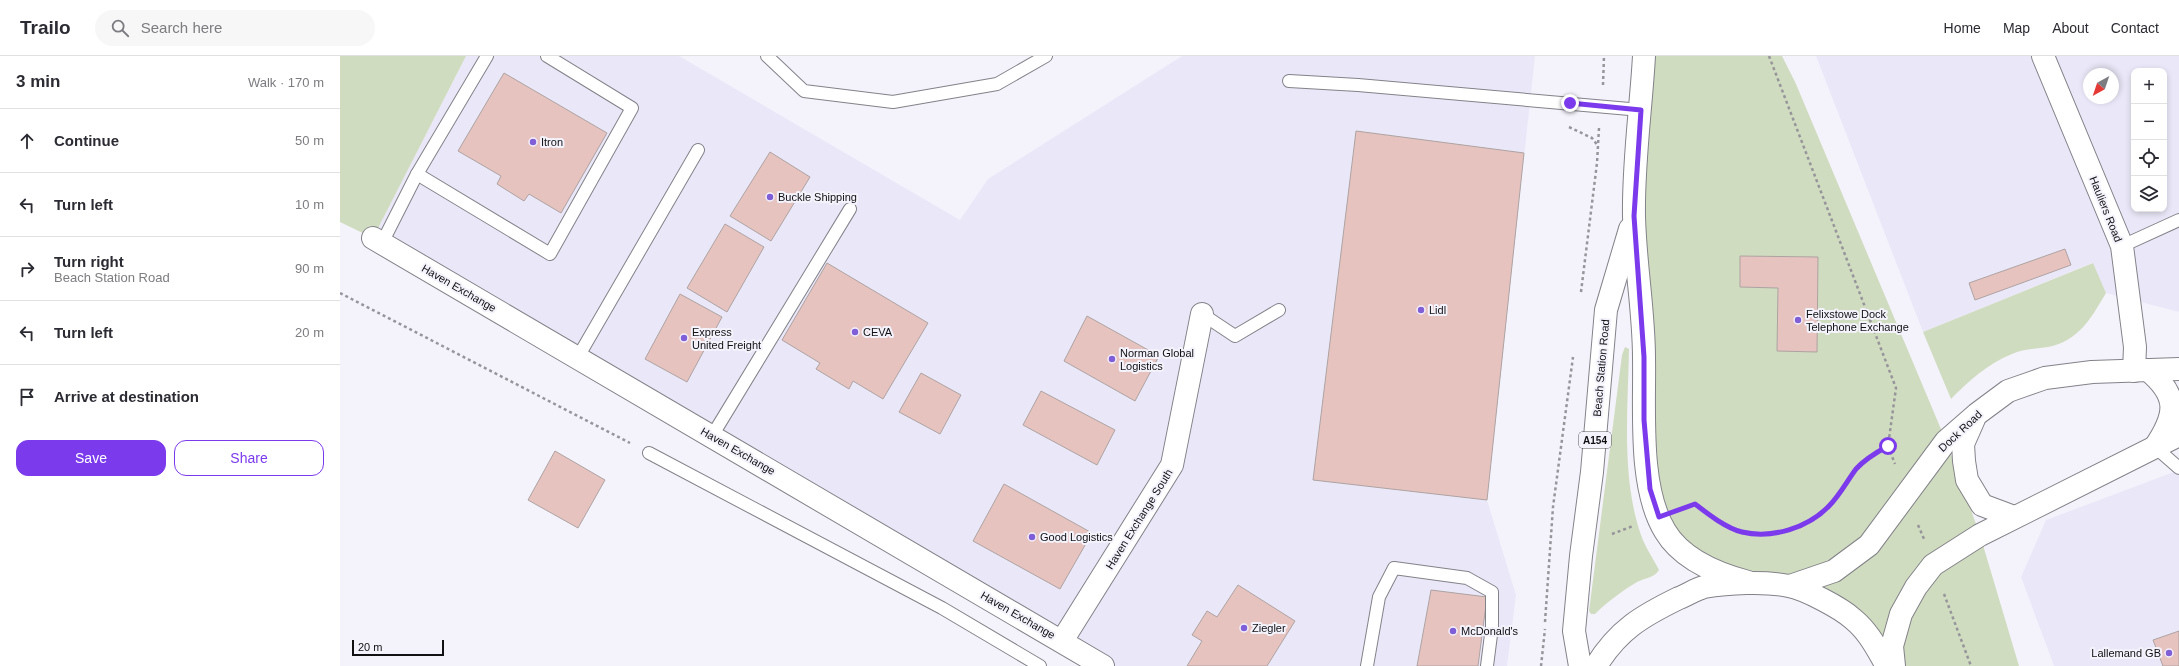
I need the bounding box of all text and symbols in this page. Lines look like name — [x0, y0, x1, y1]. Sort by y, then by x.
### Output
search box — [95, 10, 375, 46]
text: Trailo — [20, 17, 71, 38]
icon: search — [109, 17, 131, 39]
text: Search here — [141, 19, 222, 36]
text: Home — [1944, 20, 1981, 36]
text: Map — [2003, 20, 2030, 36]
text: About — [2052, 20, 2089, 36]
text: Contact — [2111, 20, 2159, 36]
north arrow — [2083, 68, 2119, 104]
map controls — [2131, 68, 2167, 212]
button: + — [2131, 68, 2167, 104]
text: 3 min — [16, 72, 60, 91]
text: Walk · 170 m — [248, 75, 324, 90]
route end — [1561, 94, 1579, 112]
button: − — [2131, 104, 2167, 140]
icon: ahead — [16, 130, 38, 152]
text: Continue — [54, 132, 119, 149]
text: 50 m — [295, 133, 324, 148]
place label: Itron — [541, 136, 563, 148]
marker: Itron — [528, 137, 538, 147]
button: locate — [2131, 140, 2167, 176]
street label: Hauliers Road — [2087, 174, 2125, 244]
button: layers — [2131, 176, 2167, 212]
place label: Buckle Shipping — [778, 191, 857, 203]
marker: Buckle Shipping — [765, 192, 775, 202]
icon: left — [16, 194, 38, 216]
text: Turn left — [54, 196, 113, 213]
text: 10 m — [295, 197, 324, 212]
text: Turn right — [54, 253, 124, 270]
icon: right — [16, 258, 38, 280]
text: 90 m — [295, 261, 324, 276]
street label: Haven Exchange — [420, 262, 498, 314]
text: Beach Station Road — [54, 270, 170, 285]
place label: Lidl — [1429, 304, 1446, 316]
marker: Lidl — [1416, 305, 1426, 315]
place label: Felixstowe Dock Telephone Exchange — [1806, 308, 1909, 333]
marker: Felixstowe Dock Telephone Exchange — [1793, 315, 1803, 325]
street label: Beach Station Road — [1591, 319, 1611, 417]
icon: left — [16, 322, 38, 344]
text: Turn left — [54, 324, 113, 341]
text: 20 m — [295, 325, 324, 340]
place label: Express United Freight — [692, 326, 761, 351]
place label: CEVA — [863, 326, 893, 338]
marker: CEVA — [850, 327, 860, 337]
marker: Express United Freight — [679, 333, 689, 343]
place label: Norman Global Logistics — [1120, 347, 1194, 372]
marker: Norman Global Logistics — [1107, 354, 1117, 364]
icon: arrive — [16, 386, 38, 408]
text: Arrive at destination — [54, 388, 199, 405]
street label: Dock Road — [1936, 408, 1984, 454]
street label: Haven Exchange — [699, 425, 777, 477]
road number: A154 — [1579, 432, 1611, 448]
route start — [1879, 437, 1897, 455]
button: Save — [16, 440, 166, 476]
button: Share — [174, 440, 324, 476]
street label: Haven Exchange South — [1103, 467, 1175, 571]
place label: Good Logistics — [1040, 531, 1113, 543]
marker: Good Logistics — [1027, 532, 1037, 542]
street label: Haven Exchange — [979, 589, 1057, 641]
place label: Ziegler — [1252, 622, 1286, 634]
marker: Ziegler — [1239, 623, 1249, 633]
place label: McDonald's — [1461, 625, 1519, 637]
marker: McDonald's — [1448, 626, 1458, 636]
scale bar — [352, 638, 444, 657]
text: 20 m — [358, 641, 382, 653]
place label: Lallemand GB — [2091, 647, 2161, 659]
marker: Lallemand GB — [2164, 648, 2174, 658]

